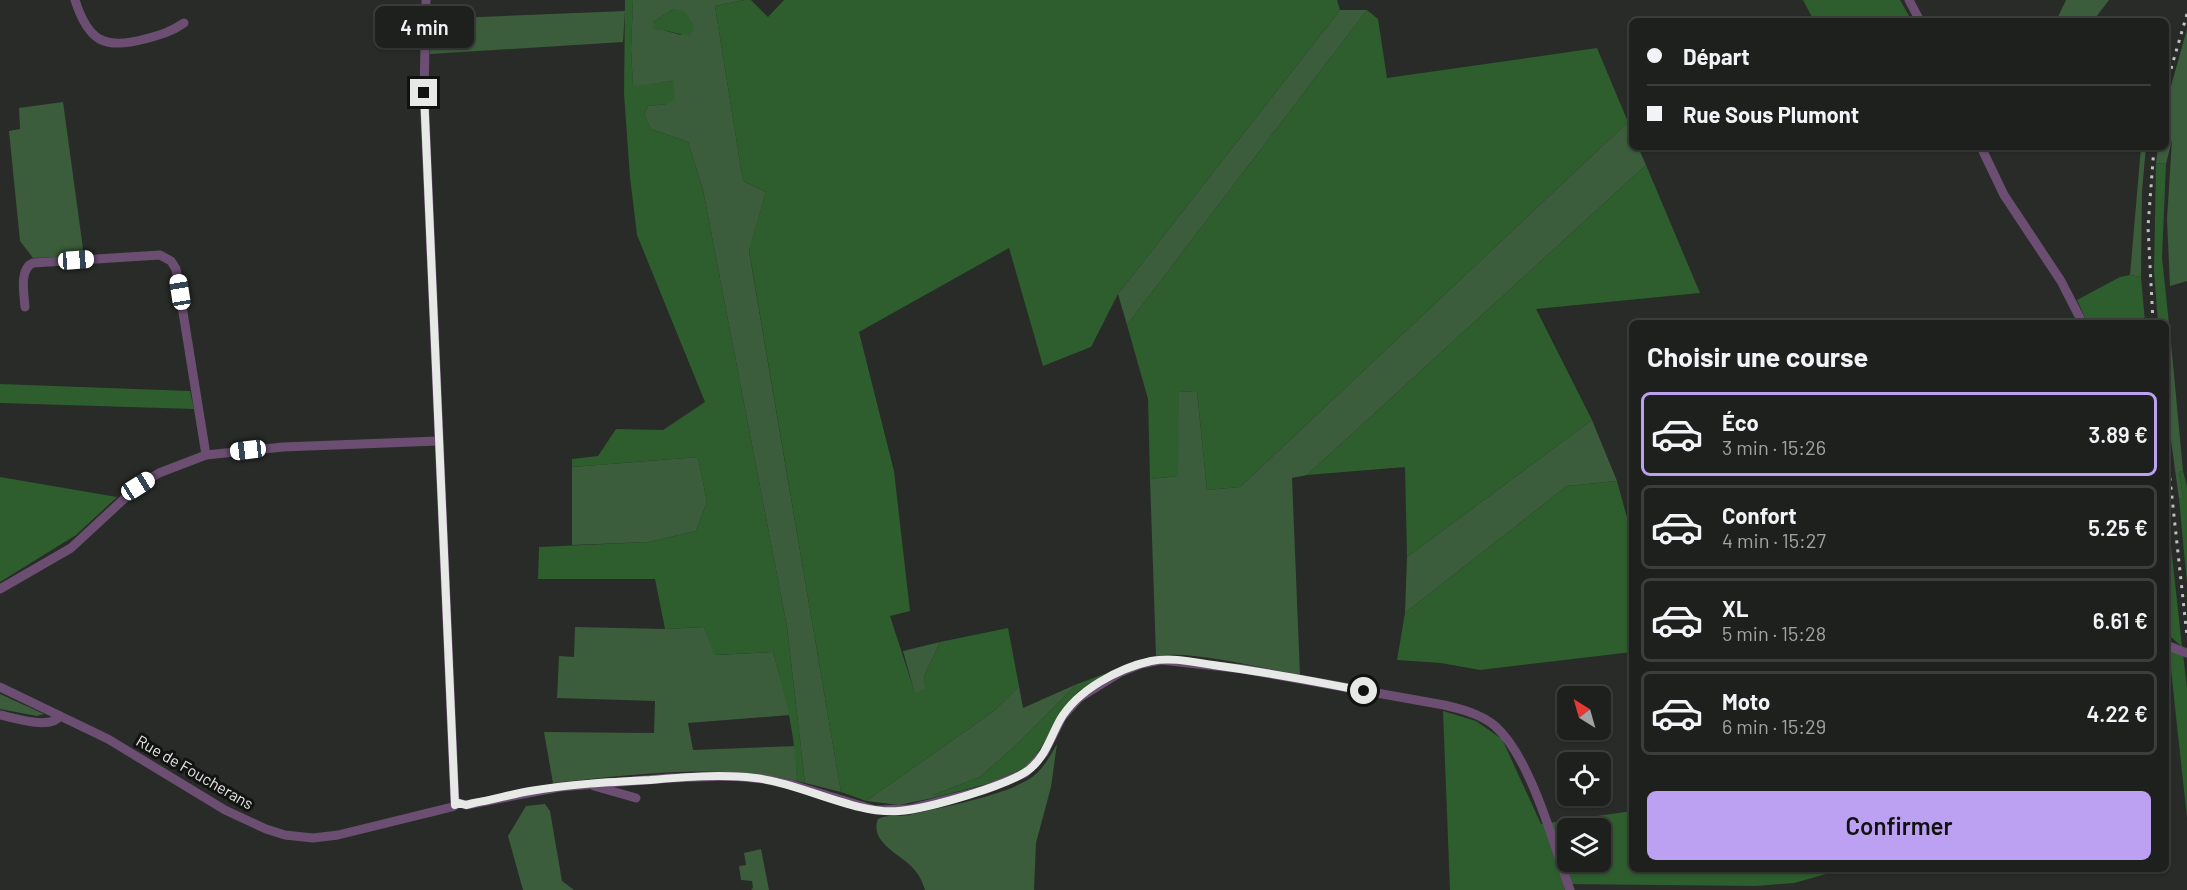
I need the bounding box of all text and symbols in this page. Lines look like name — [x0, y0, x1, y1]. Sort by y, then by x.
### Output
callout: 4 min — [374, 6, 474, 48]
text: 4 min — [400, 15, 449, 39]
text: Départ — [1683, 43, 1750, 69]
route end — [410, 79, 437, 106]
text: Rue Sous Plumont — [1683, 101, 1859, 127]
car — [57, 250, 95, 270]
car — [168, 273, 192, 311]
text: Choisir une course — [1647, 340, 1868, 372]
icon: car — [1650, 407, 1704, 461]
text: Éco — [1722, 409, 1759, 435]
text: 3.89 € — [2089, 421, 2148, 447]
text: 3 min · 15:26 — [1722, 435, 1826, 459]
car — [229, 439, 267, 461]
car — [118, 469, 158, 503]
icon: car — [1650, 500, 1704, 554]
text: Confort — [1722, 502, 1797, 528]
text: 5.25 € — [2088, 514, 2148, 540]
text: 4 min · 15:27 — [1722, 528, 1826, 552]
icon: car — [1650, 593, 1704, 647]
text: XL — [1722, 595, 1748, 621]
text: 6.61 € — [2093, 607, 2148, 633]
text: 5 min · 15:28 — [1722, 621, 1826, 645]
route start — [1350, 677, 1377, 704]
north arrow — [1557, 686, 1611, 740]
map controls — [1557, 686, 1611, 872]
icon: car — [1650, 686, 1704, 740]
text: Moto — [1722, 688, 1770, 714]
text: 4.22 € — [2087, 700, 2148, 726]
text: 6 min · 15:29 — [1722, 714, 1826, 738]
street label: Rue de Foucherans — [133, 730, 257, 813]
button: locate — [1557, 752, 1611, 806]
button: Confirmer — [1647, 791, 2151, 860]
button: layers — [1557, 818, 1611, 872]

